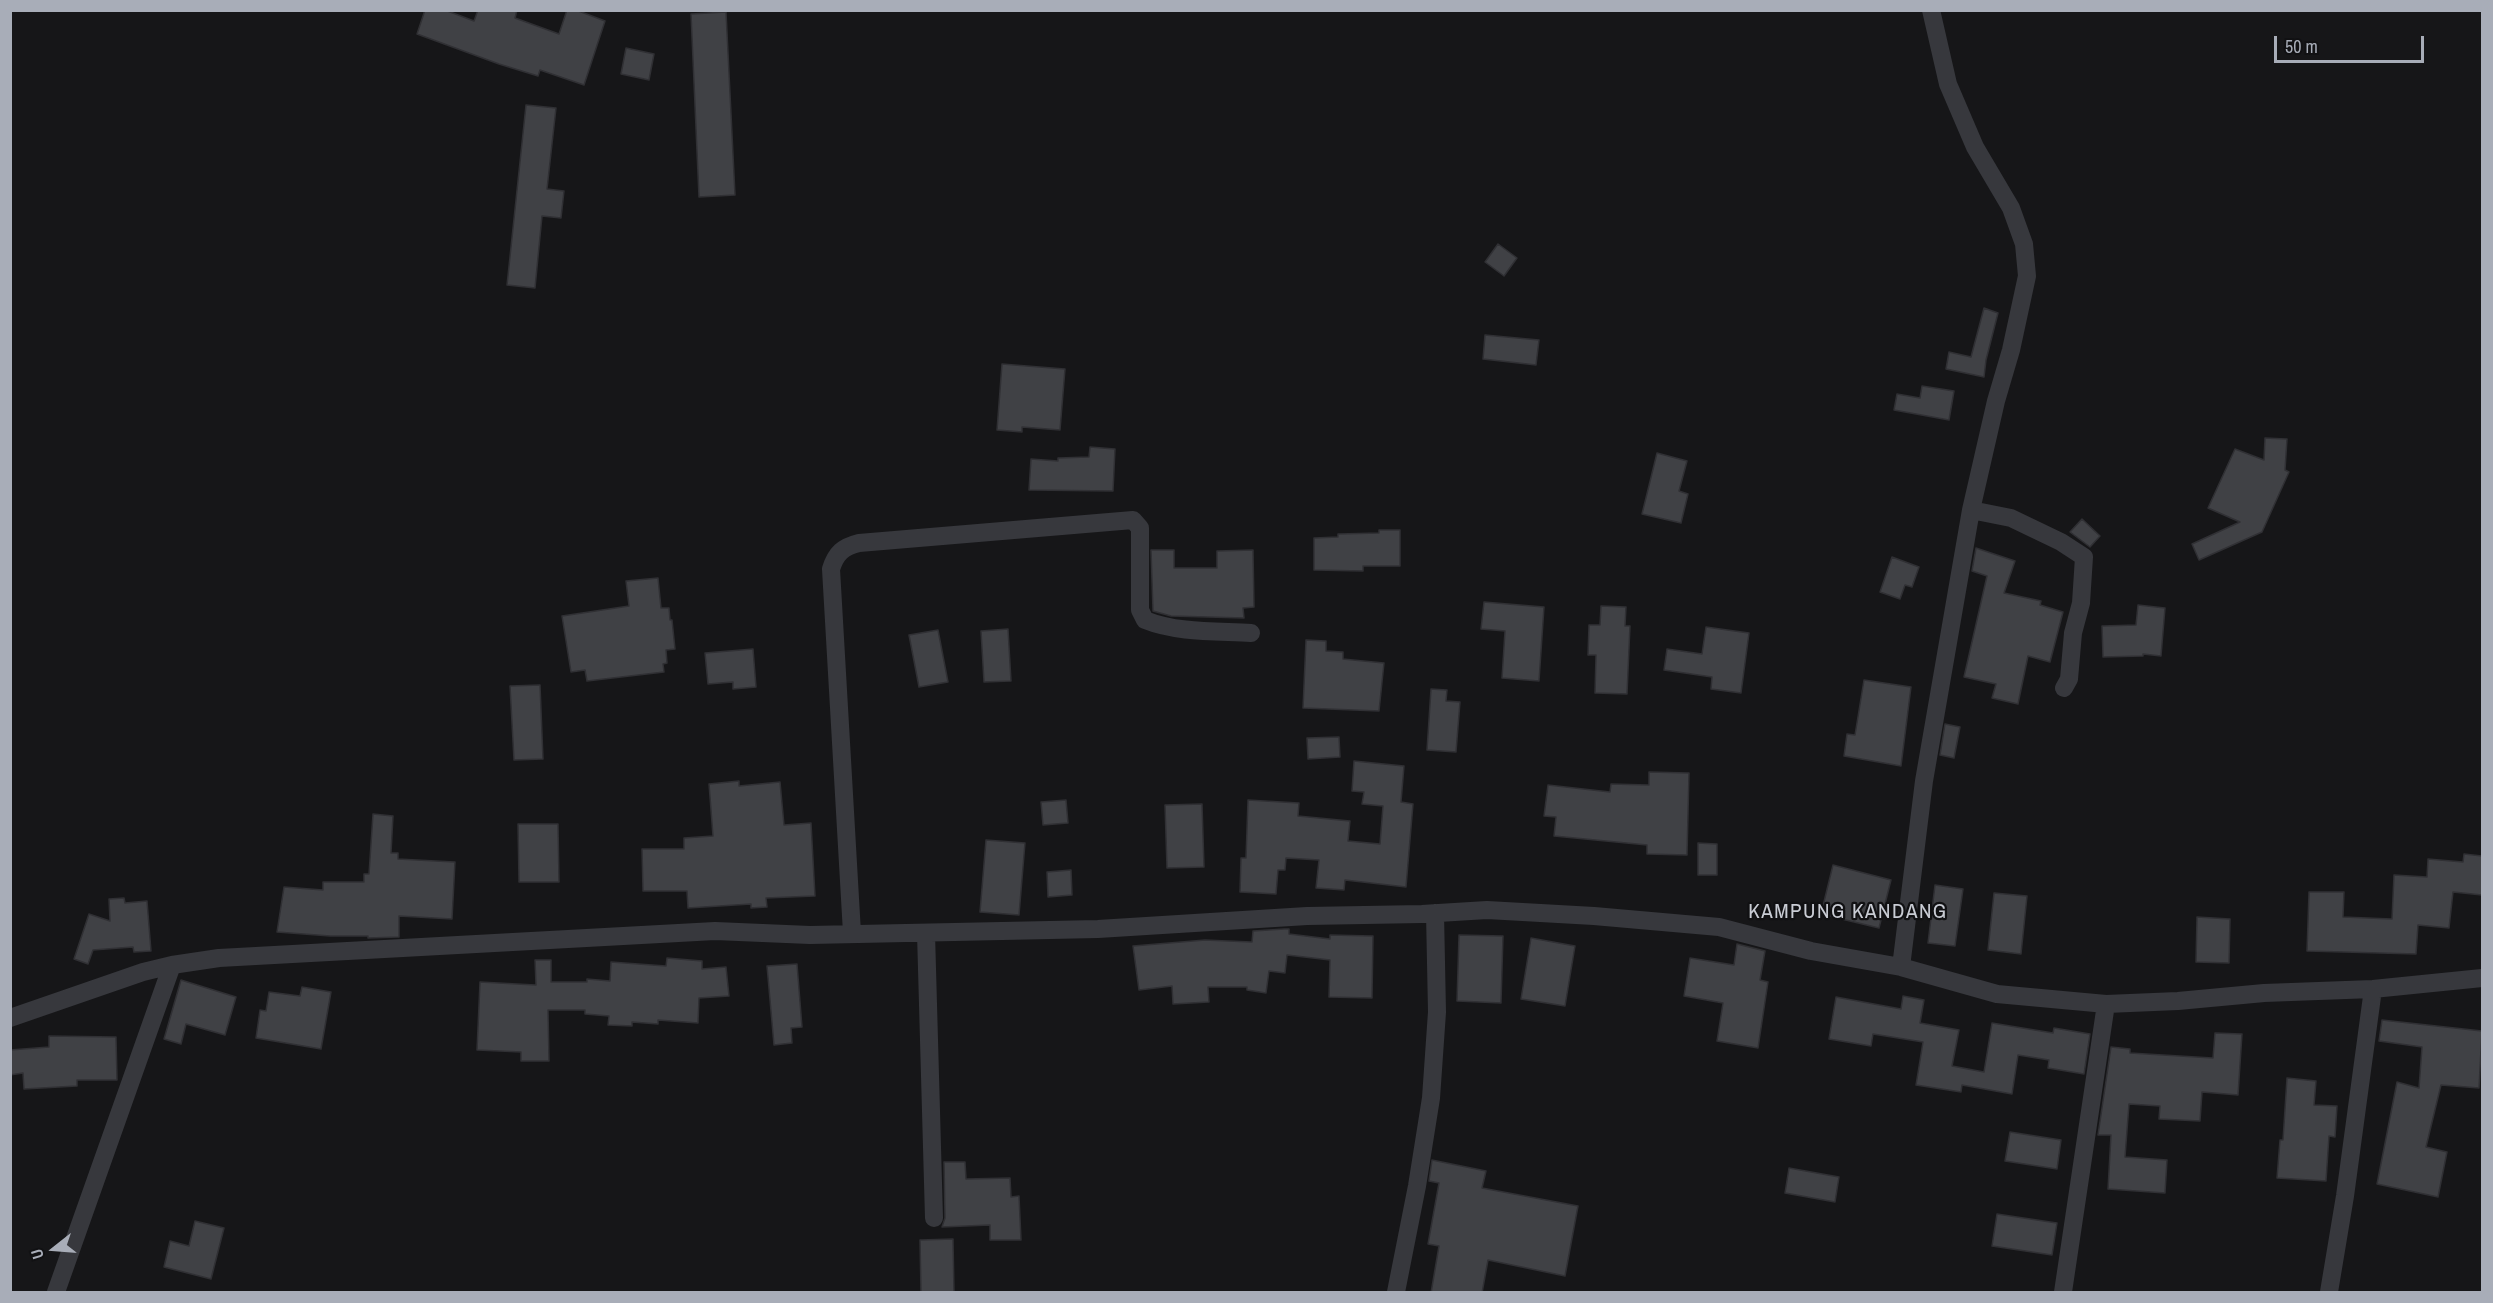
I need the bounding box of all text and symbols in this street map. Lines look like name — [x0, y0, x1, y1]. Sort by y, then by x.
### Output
scale bar — [2277, 24, 2427, 62]
text: 50 m — [2285, 34, 2318, 59]
district label: KAMPUNG KANDANG — [1748, 899, 1948, 925]
north arrow — [24, 1219, 84, 1279]
text: U — [25, 1247, 49, 1262]

